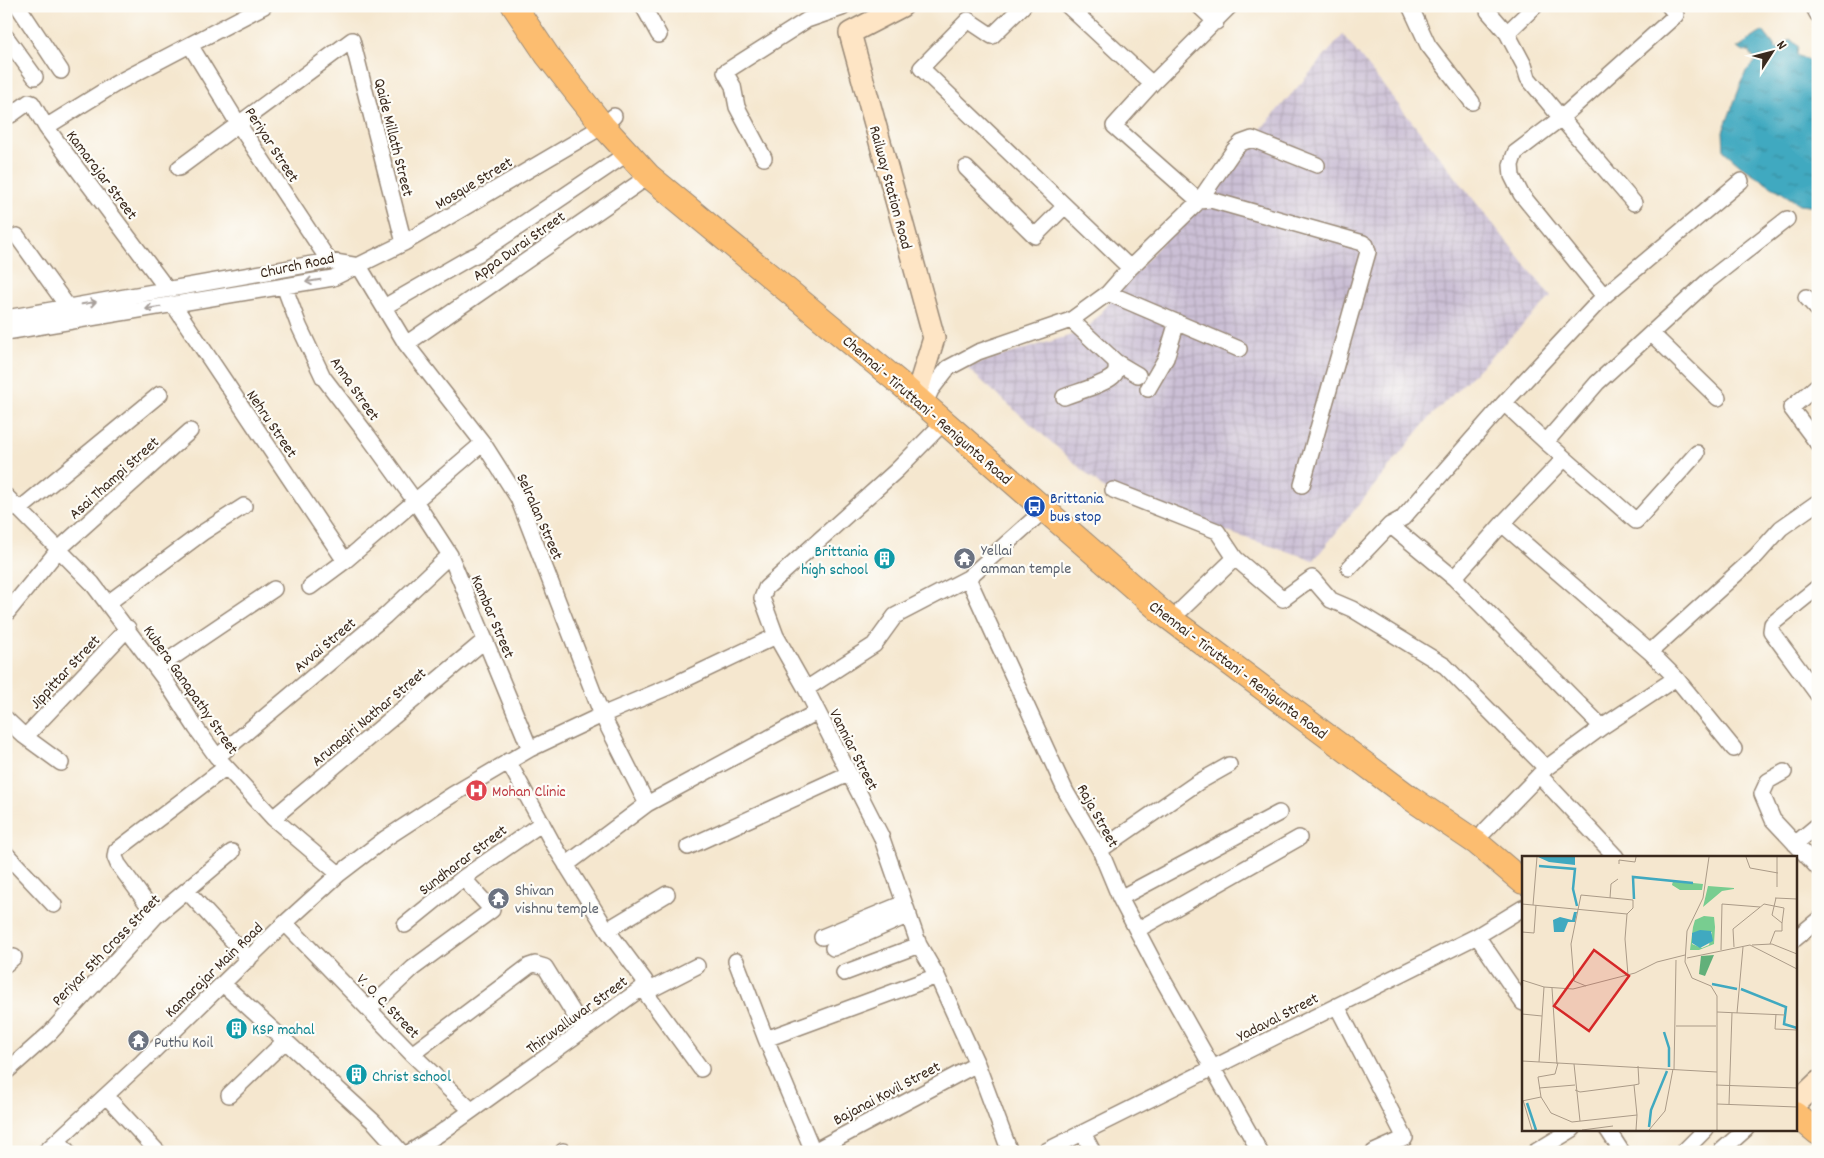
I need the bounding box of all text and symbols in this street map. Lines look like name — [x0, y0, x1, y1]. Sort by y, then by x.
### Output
north arrow — [1746, 28, 1796, 78]
text: N — [1771, 37, 1791, 54]
street label: Qaide Millath Street — [367, 76, 418, 199]
street label: Periyar Street — [238, 103, 304, 188]
street label: Railway Station Road — [862, 123, 917, 252]
street label: Kamarajar Street — [60, 126, 142, 225]
street label: Mosque Street — [431, 152, 518, 216]
street label: Appa Durai Street — [468, 206, 571, 288]
street label: Church Road — [258, 247, 337, 286]
one-way arrow — [306, 277, 322, 287]
one-way arrow — [80, 298, 96, 307]
one-way arrow — [145, 303, 161, 313]
street label: Chennai - Tiruttani - Renigunta Road — [836, 331, 1016, 491]
street label: Anna Street — [323, 353, 385, 426]
street label: Nehru Street — [240, 386, 302, 463]
street label: Asai Thampi Street — [64, 432, 165, 526]
street label: Selralan Street — [509, 470, 568, 564]
place label: Brittania bus stop — [1050, 488, 1104, 529]
bus stop icon: Brittania bus stop — [1022, 494, 1046, 518]
place label: Yellai amman temple — [981, 540, 1071, 581]
place label: Brittania high school — [801, 541, 868, 582]
temple icon: Yellai amman temple — [953, 546, 977, 570]
building icon: Brittania high school — [872, 547, 896, 571]
street label: Kambar Street — [464, 572, 520, 662]
street label: Chennai - Tiruttani - Renigunta Road — [1143, 596, 1332, 746]
street label: Avvai Street — [289, 613, 362, 679]
street label: Kubera Ganapathy Street — [137, 621, 243, 760]
street label: Jippittar Street — [25, 630, 106, 715]
street label: Arunagiri Nathar Street — [307, 663, 432, 773]
street label: Vanniar Street — [822, 705, 883, 795]
hospital icon: Mohan Clinic — [464, 778, 488, 802]
street label: Raja Street — [1070, 780, 1124, 852]
place label: Mohan Clinic — [492, 781, 566, 804]
street label: Sundharar Street — [414, 820, 513, 902]
inset map — [1522, 856, 1796, 1130]
place label: Shivan vishnu temple — [515, 880, 599, 921]
temple icon: Shivan vishnu temple — [487, 886, 511, 910]
street label: Periyar 5th Cross Street — [47, 889, 167, 1012]
street label: Kamarajar Main Road — [160, 918, 269, 1024]
street label: V. O. C. Street — [350, 969, 424, 1045]
street label: Thiruvalluvar Street — [522, 971, 633, 1061]
street label: Yadaval Street — [1233, 988, 1323, 1049]
building icon: KSP mahal — [224, 1016, 248, 1040]
place label: KSP mahal — [252, 1019, 315, 1042]
temple icon: Puthu Koil — [126, 1029, 150, 1053]
place label: Puthu Koil — [154, 1032, 213, 1055]
street label: Bajanai Kovil Street — [829, 1056, 945, 1132]
building icon: Christ school — [344, 1063, 368, 1087]
place label: Christ school — [372, 1066, 451, 1089]

